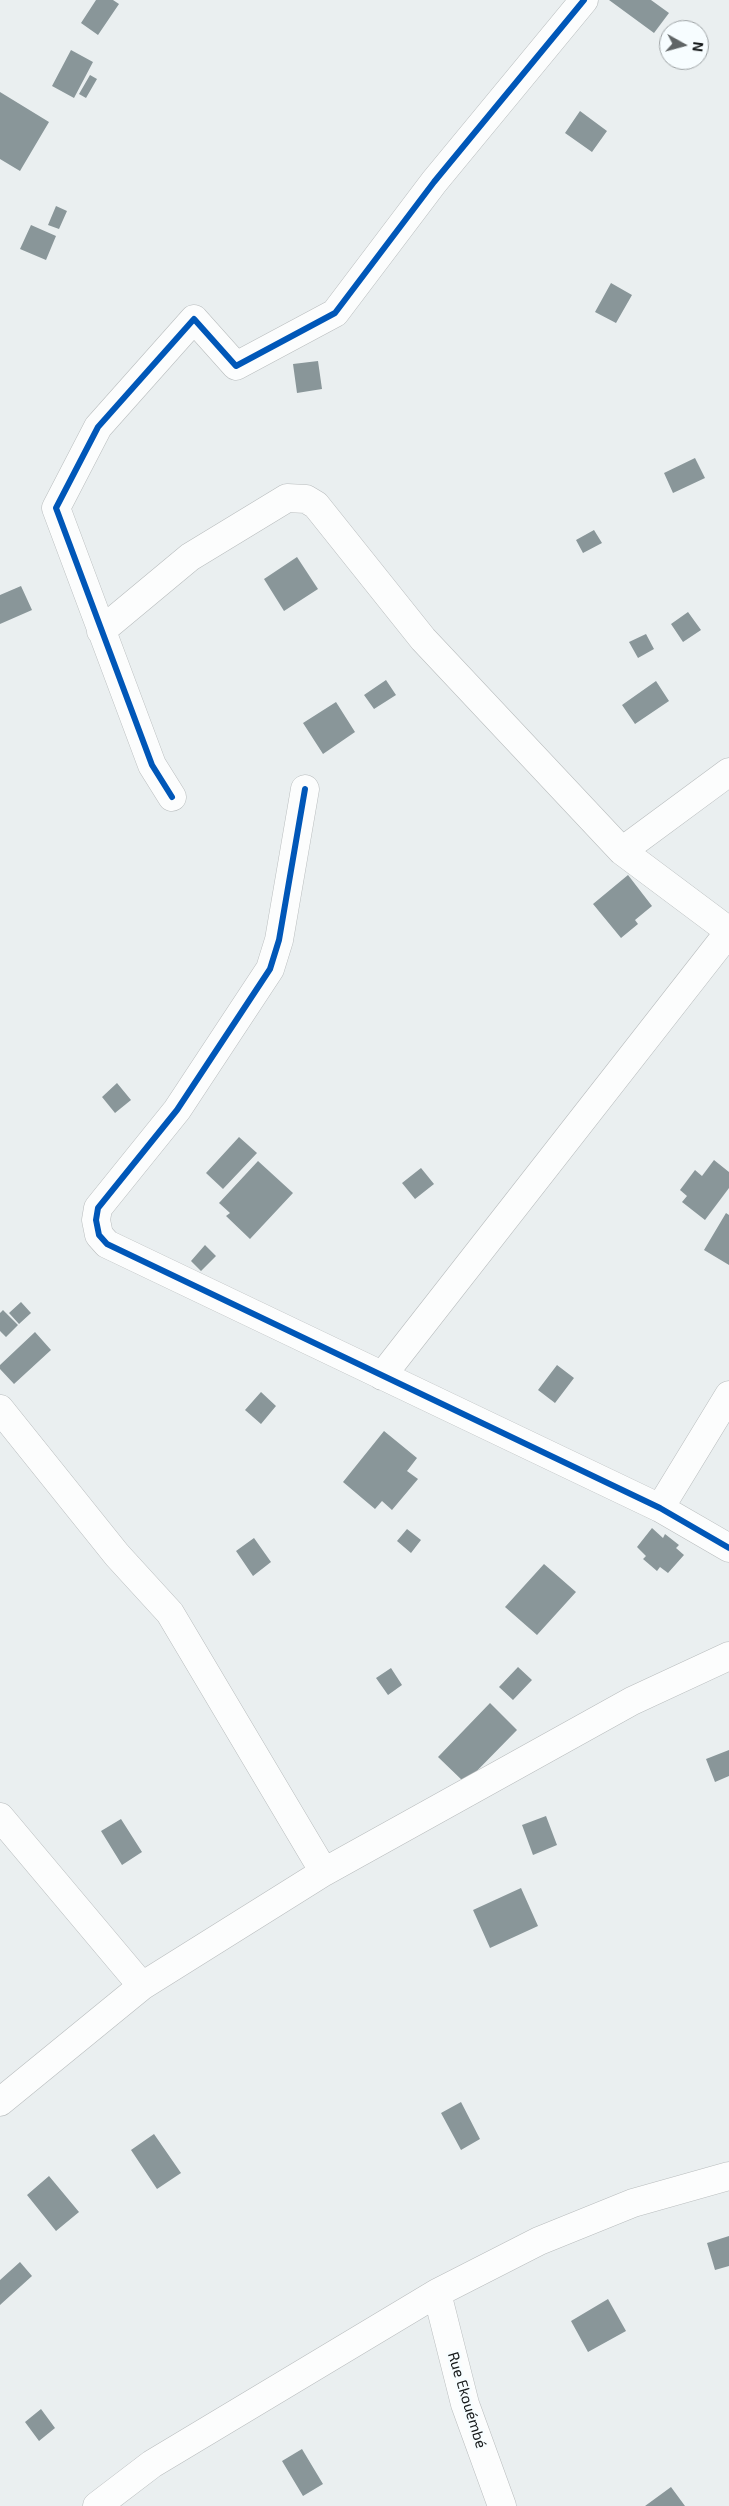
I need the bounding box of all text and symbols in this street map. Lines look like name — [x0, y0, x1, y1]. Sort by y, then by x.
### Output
north arrow — [659, 20, 709, 70]
text: N — [689, 41, 707, 53]
street label: Rue Ekouémbé — [444, 2350, 490, 2450]

